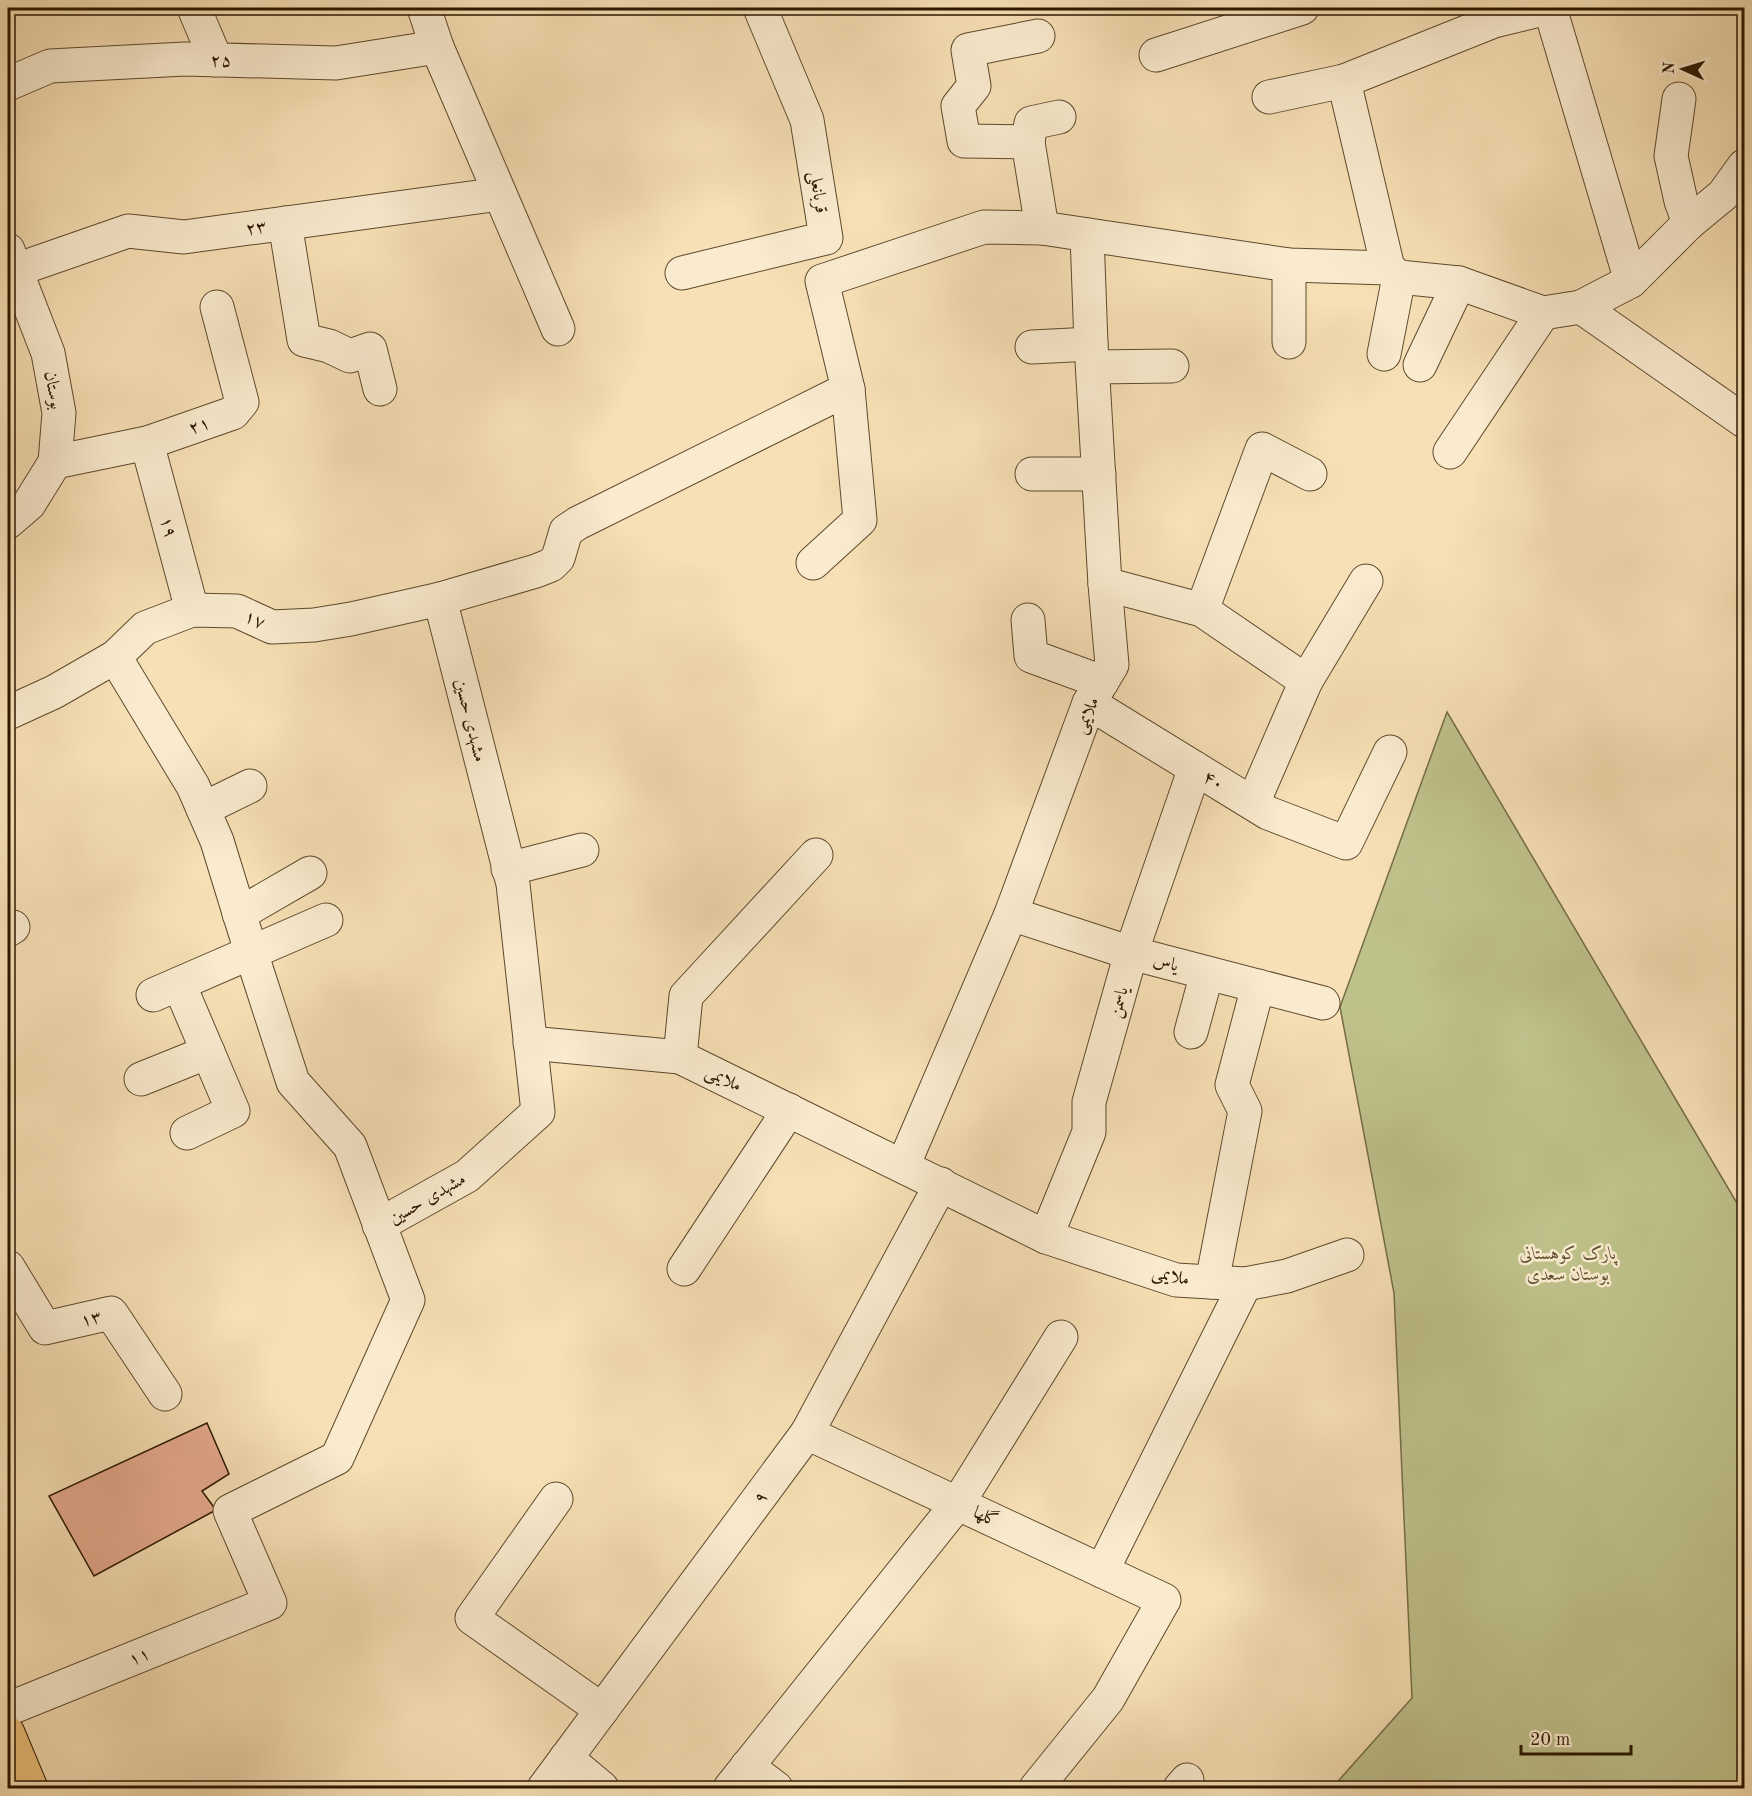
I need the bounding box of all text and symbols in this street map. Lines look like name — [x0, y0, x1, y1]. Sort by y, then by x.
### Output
north arrow — [1653, 39, 1713, 99]
street label: ۲۵ — [210, 52, 232, 70]
text: N — [1662, 61, 1678, 75]
street label: قربانعلی — [803, 170, 830, 215]
street label: ۲۳ — [244, 218, 268, 238]
street label: بوستان — [40, 370, 65, 411]
street label: ۲۱ — [186, 414, 212, 438]
street label: ۱۹ — [157, 515, 179, 540]
street label: ۱۷ — [241, 607, 268, 633]
street label: مشهدی حسین — [449, 677, 489, 764]
street label: ملایمی — [1071, 694, 1105, 737]
street label: ۴۰ — [1200, 768, 1227, 794]
street label: یاس — [1151, 951, 1182, 976]
street label: یاسمن — [1106, 983, 1134, 1020]
street label: ملایمی — [702, 1063, 745, 1097]
street label: مشهدی حسین — [386, 1170, 470, 1230]
park label: پارک کوهستانی بوستان سعدی — [1520, 1245, 1618, 1285]
street label: ملایمی — [1150, 1263, 1191, 1291]
street label: ۱۳ — [79, 1308, 104, 1330]
street label: ۹ — [750, 1488, 771, 1507]
street label: گلها — [970, 1501, 1002, 1530]
street label: ۱۱ — [126, 1645, 153, 1669]
scale bar — [1521, 1718, 1630, 1756]
text: 20 m — [1530, 1731, 1570, 1749]

